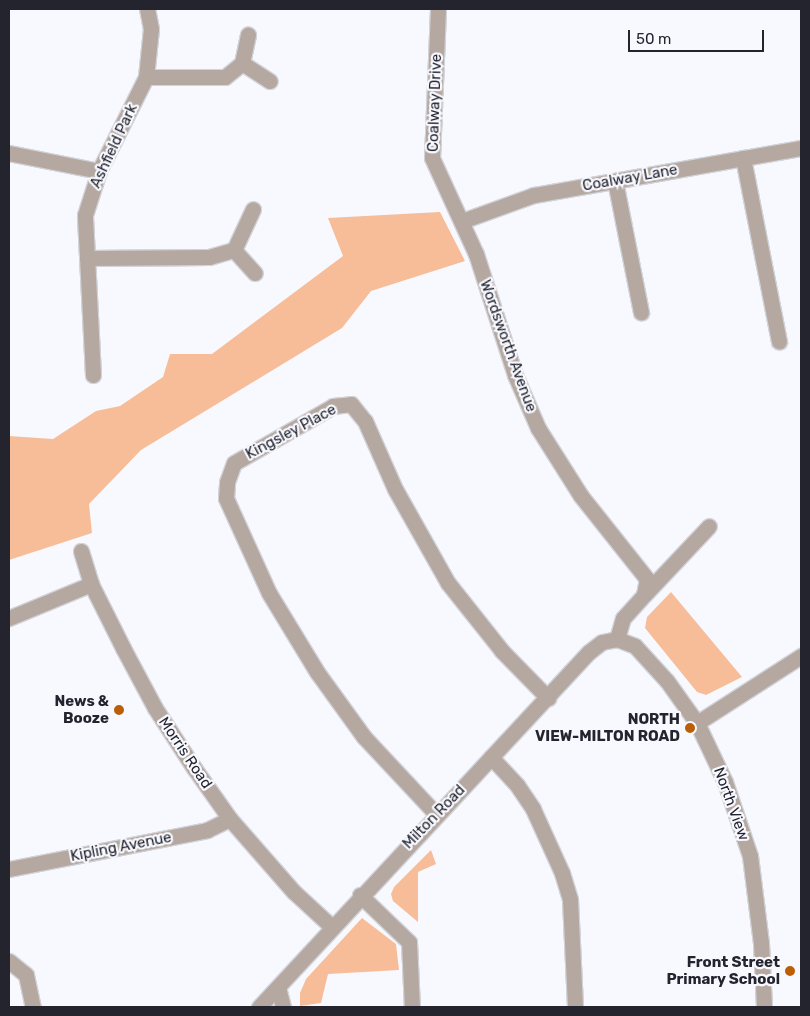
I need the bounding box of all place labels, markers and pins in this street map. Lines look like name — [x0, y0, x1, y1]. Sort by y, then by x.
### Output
place label: News & Booze — [55, 692, 109, 727]
marker: News & Booze — [113, 704, 125, 716]
place label: NORTH VIEW-MILTON ROAD — [535, 710, 680, 745]
marker: NORTH VIEW-MILTON ROAD — [684, 722, 696, 734]
place label: Front Street Primary School — [666, 953, 780, 988]
marker: Front Street Primary School — [784, 965, 796, 977]

